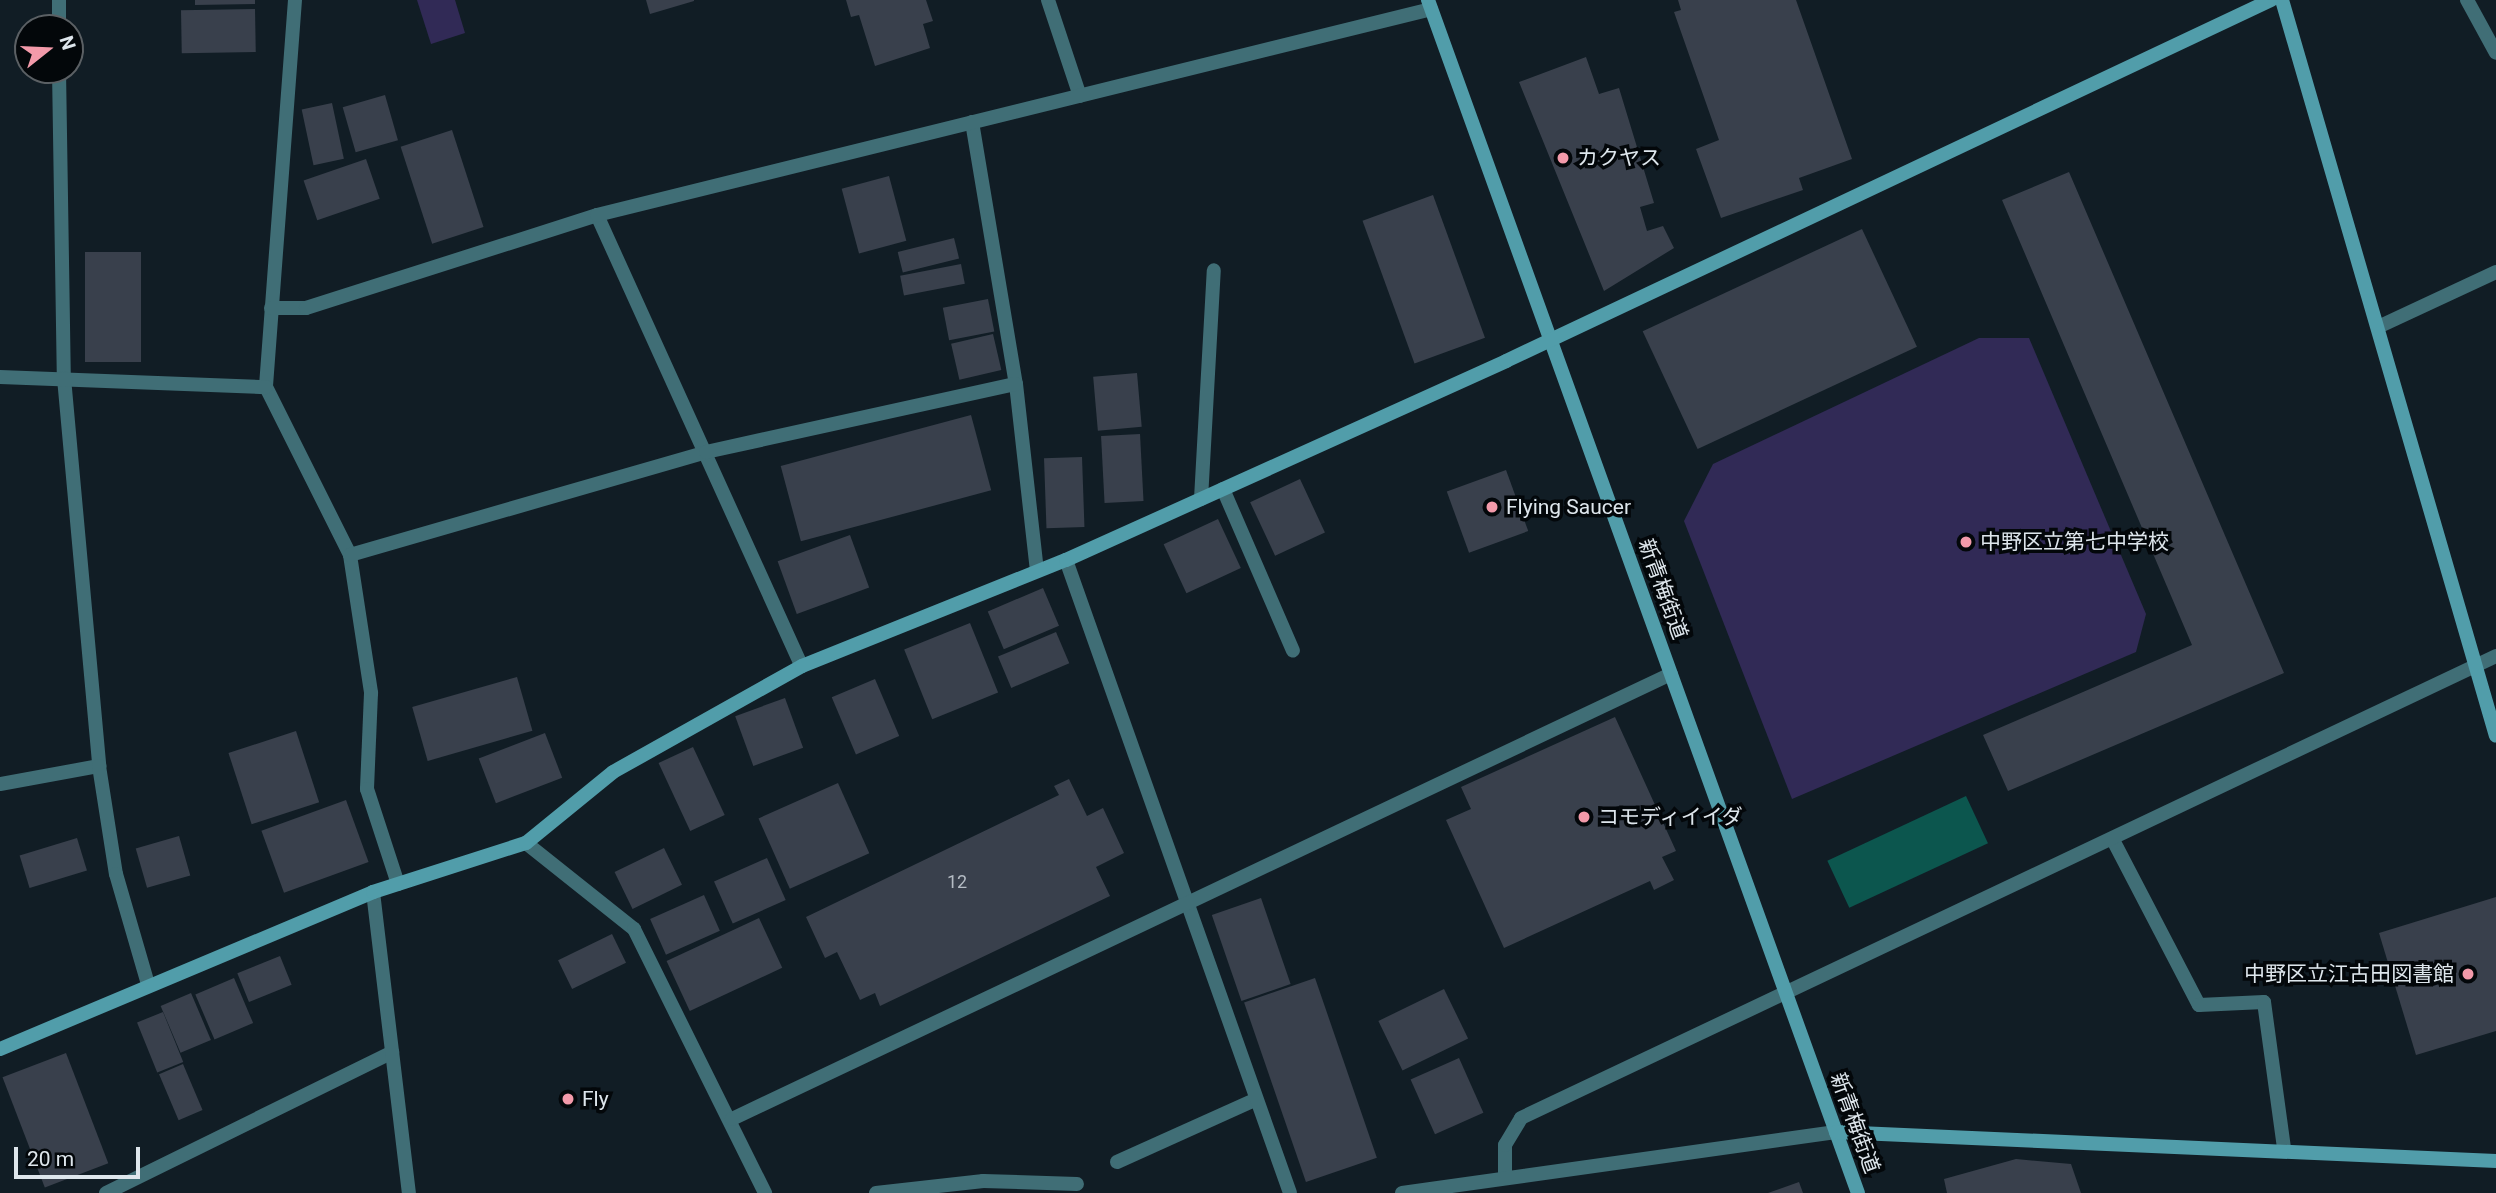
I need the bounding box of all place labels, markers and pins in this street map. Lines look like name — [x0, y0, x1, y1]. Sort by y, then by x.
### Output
place label: カクヤス — [1577, 145, 1661, 171]
marker: カクヤス — [1555, 150, 1571, 166]
place label: Flying Saucer — [1506, 494, 1631, 520]
marker: Flying Saucer — [1484, 499, 1500, 515]
place label: 中野区立第七中学校 — [1980, 529, 2169, 555]
marker: 中野区立第七中学校 — [1958, 534, 1974, 550]
place label: コモディイイダ — [1598, 804, 1745, 830]
marker: コモディイイダ — [1576, 809, 1592, 825]
place label: 中野区立江古田図書館 — [2244, 961, 2454, 987]
marker: 中野区立江古田図書館 — [2460, 966, 2476, 982]
place label: Fly — [582, 1086, 609, 1112]
marker: Fly — [560, 1091, 576, 1107]

